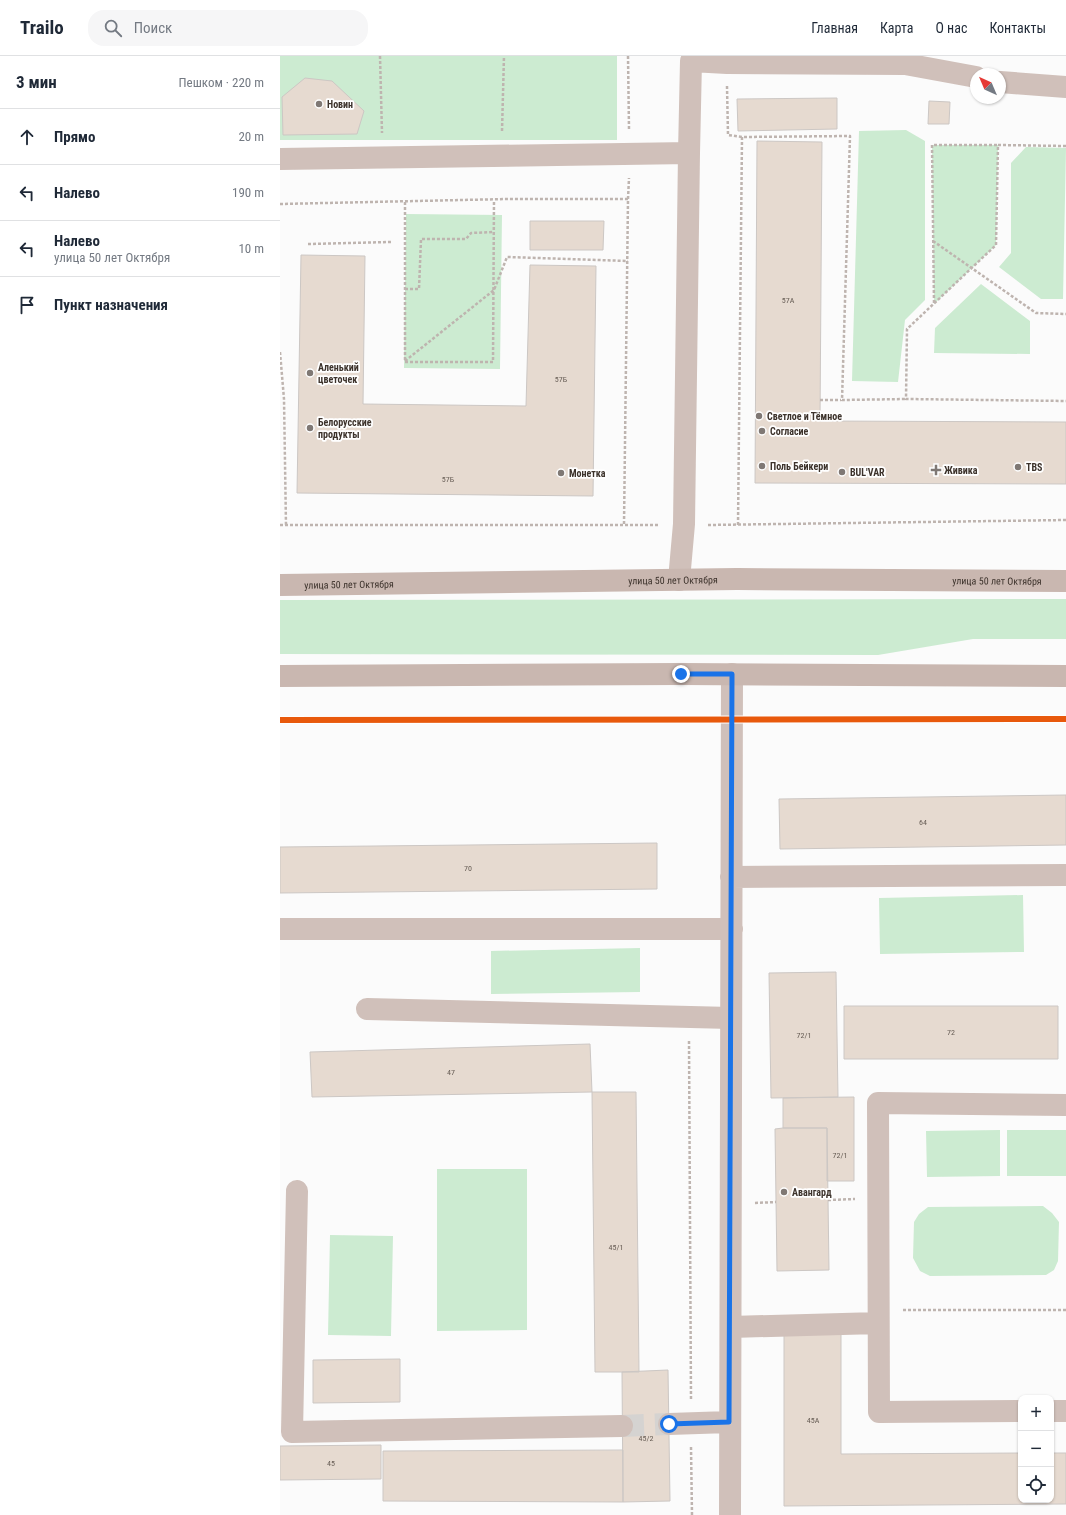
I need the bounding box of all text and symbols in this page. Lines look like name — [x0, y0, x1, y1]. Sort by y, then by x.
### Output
search box — [88, 10, 368, 46]
text: Trailo — [20, 16, 64, 39]
icon: search — [102, 17, 124, 39]
text: Поиск — [134, 19, 172, 37]
text: Главная — [811, 20, 858, 36]
text: Карта — [880, 20, 913, 36]
text: О нас — [935, 20, 967, 36]
text: Контакты — [989, 20, 1046, 36]
north arrow — [970, 68, 1006, 104]
text: 3 мин — [16, 72, 57, 92]
text: Пешком · 220 m — [178, 75, 264, 90]
marker: Новин — [314, 99, 324, 109]
place label: Новин — [327, 99, 353, 110]
icon: ahead — [16, 126, 38, 148]
text: Прямо — [54, 128, 95, 146]
text: 20 m — [238, 129, 264, 144]
icon: left — [16, 182, 38, 204]
text: Налево — [54, 184, 100, 202]
text: 190 m — [232, 185, 264, 200]
text: Налево — [54, 232, 100, 250]
icon: left — [16, 238, 38, 260]
text: 10 m — [238, 241, 264, 256]
text: улица 50 лет Октября — [54, 250, 170, 265]
icon: arrive — [16, 294, 38, 316]
text: Пункт назначения — [54, 296, 168, 314]
house number: 57А — [782, 296, 795, 305]
place label: Аленький цветочек — [318, 362, 359, 385]
marker: Аленький цветочек — [305, 368, 315, 378]
house number: 57Б — [555, 375, 568, 384]
marker: Светлое и Тёмное — [754, 411, 764, 421]
place label: Светлое и Тёмное — [767, 411, 842, 422]
place label: Белорусские продукты — [318, 417, 372, 440]
marker: Белорусские продукты — [305, 423, 315, 433]
marker: Согласие — [757, 426, 767, 436]
place label: Согласие — [770, 426, 809, 437]
marker: Поль Бейкери — [757, 461, 767, 471]
place label: Поль Бейкери — [770, 461, 828, 472]
marker: TBS — [1013, 462, 1023, 472]
place label: TBS — [1026, 462, 1043, 473]
marker: Живика — [931, 465, 941, 475]
place label: Живика — [944, 465, 978, 476]
marker: BUL'VAR — [837, 467, 847, 477]
place label: BUL'VAR — [850, 467, 885, 478]
marker: Монетка — [556, 468, 566, 478]
place label: Монетка — [569, 468, 606, 479]
house number: 57Б — [442, 475, 455, 484]
street label: улица 50 лет Октября — [628, 574, 718, 586]
street label: улица 50 лет Октября — [952, 575, 1042, 587]
street label: улица 50 лет Октября — [304, 579, 394, 591]
route end — [672, 665, 690, 683]
house number: 64 — [919, 818, 927, 827]
house number: 70 — [464, 864, 472, 873]
house number: 72 — [947, 1028, 955, 1037]
house number: 72/1 — [797, 1031, 811, 1040]
house number: 47 — [447, 1068, 455, 1077]
house number: 72/1 — [833, 1151, 847, 1160]
marker: Авангард — [779, 1187, 789, 1197]
place label: Авангард — [792, 1187, 832, 1198]
house number: 45/1 — [609, 1243, 623, 1252]
map controls — [1018, 1395, 1054, 1503]
button: + — [1018, 1395, 1054, 1431]
route start — [660, 1415, 678, 1433]
house number: 45А — [807, 1416, 820, 1425]
button: − — [1018, 1431, 1054, 1467]
house number: 45/2 — [639, 1434, 653, 1443]
house number: 45 — [327, 1459, 335, 1468]
button: locate — [1018, 1467, 1054, 1503]

